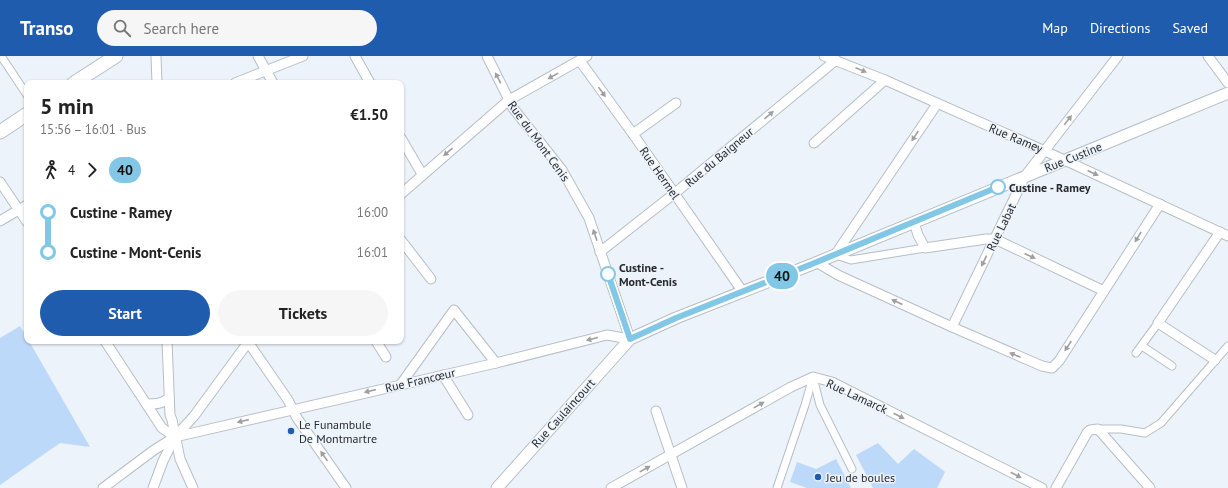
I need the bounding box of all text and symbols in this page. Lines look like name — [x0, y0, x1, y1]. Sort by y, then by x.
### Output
search box — [97, 10, 377, 46]
text: Transo — [20, 16, 73, 40]
icon: search — [111, 17, 133, 39]
text: Search here — [143, 19, 219, 38]
text: Map — [1042, 19, 1068, 37]
text: Directions — [1090, 19, 1150, 37]
text: Saved — [1172, 19, 1208, 37]
one-way arrow — [855, 67, 866, 73]
one-way arrow — [495, 72, 501, 84]
one-way arrow — [547, 72, 559, 79]
one-way arrow — [598, 87, 606, 98]
text: 5 min — [40, 92, 94, 120]
street label: Rue du Mont Cenis — [505, 98, 573, 184]
text: €1.50 — [350, 105, 388, 124]
one-way arrow — [764, 111, 775, 119]
one-way arrow — [1064, 114, 1073, 125]
street label: Rue Ramey — [987, 120, 1046, 156]
text: 15:56 – 16:01 · Bus — [40, 121, 146, 138]
street label: Rue du Baigneur — [682, 124, 756, 190]
one-way arrow — [911, 131, 919, 141]
street label: Rue Custine — [1042, 139, 1104, 175]
street label: Rue Hermel — [637, 144, 684, 202]
one-way arrow — [443, 147, 454, 156]
icon: walk — [40, 159, 62, 181]
icon: forward — [81, 159, 103, 181]
text: 40 — [117, 161, 133, 179]
text: 4 — [68, 162, 75, 179]
one-way arrow — [1087, 170, 1098, 176]
marker: Custine - Ramey — [990, 179, 1006, 195]
place label: Custine - Ramey — [1009, 180, 1091, 195]
street label: Rue Labat — [983, 201, 1019, 253]
text: Custine - Ramey — [70, 203, 172, 222]
text: 16:00 — [357, 204, 388, 221]
one-way arrow — [591, 229, 597, 241]
one-way arrow — [1135, 231, 1142, 243]
text: Custine - Mont-Cenis — [70, 243, 201, 262]
text: 16:01 — [357, 244, 388, 261]
one-way arrow — [1024, 253, 1036, 259]
one-way arrow — [981, 256, 987, 267]
place label: Custine - Mont-Cenis — [619, 260, 677, 289]
line badge: 40 — [764, 263, 800, 289]
marker: Custine - Mont-Cenis — [600, 266, 616, 282]
text: 40 — [774, 267, 790, 285]
button: Start — [40, 290, 210, 336]
button: Tickets — [218, 290, 388, 336]
one-way arrow — [891, 299, 902, 305]
one-way arrow — [585, 336, 597, 342]
one-way arrow — [1064, 341, 1072, 351]
one-way arrow — [1009, 351, 1021, 357]
street label: Rue Francœur — [383, 365, 457, 395]
street label: Rue Caulaincourt — [528, 375, 598, 451]
street label: Rue Lamarck — [824, 375, 890, 417]
one-way arrow — [364, 389, 376, 395]
one-way arrow — [753, 402, 765, 409]
one-way arrow — [894, 413, 905, 419]
place label: Le Funambule De Montmartre — [299, 417, 377, 446]
one-way arrow — [237, 419, 249, 425]
marker: Le Funambule De Montmartre — [286, 426, 296, 436]
one-way arrow — [320, 451, 328, 461]
one-way arrow — [640, 466, 651, 472]
place label: Jeu de boules — [825, 470, 895, 485]
marker: Jeu de boules — [813, 472, 823, 482]
one-way arrow — [1010, 472, 1021, 478]

